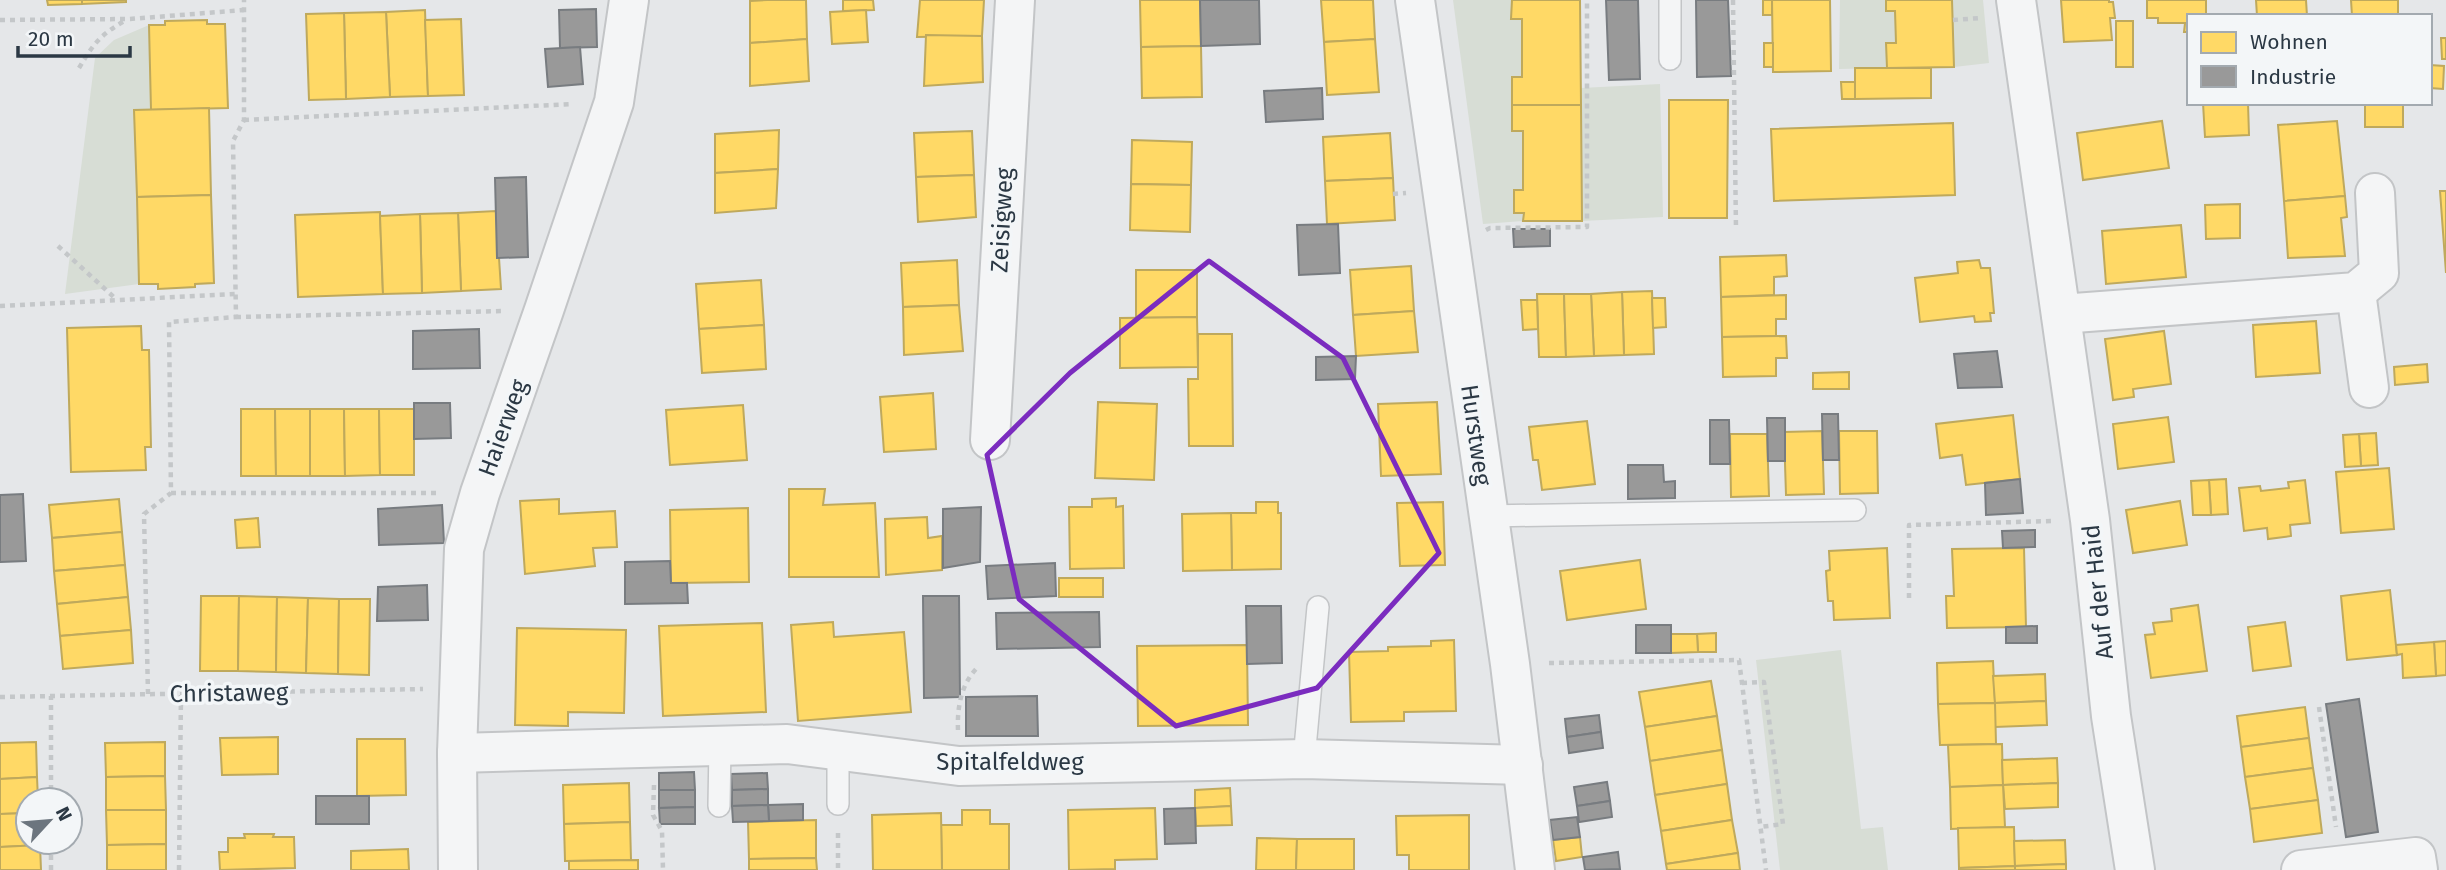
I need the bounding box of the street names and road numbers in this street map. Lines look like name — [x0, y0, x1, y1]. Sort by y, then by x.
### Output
street label: Zeisigweg — [985, 166, 1019, 273]
street label: Haierweg — [473, 375, 534, 480]
street label: Hurstweg — [1455, 383, 1497, 488]
street label: Auf der Haid — [2077, 523, 2119, 661]
street label: Christaweg — [169, 678, 289, 708]
street label: Spitalfeldweg — [936, 748, 1084, 776]

